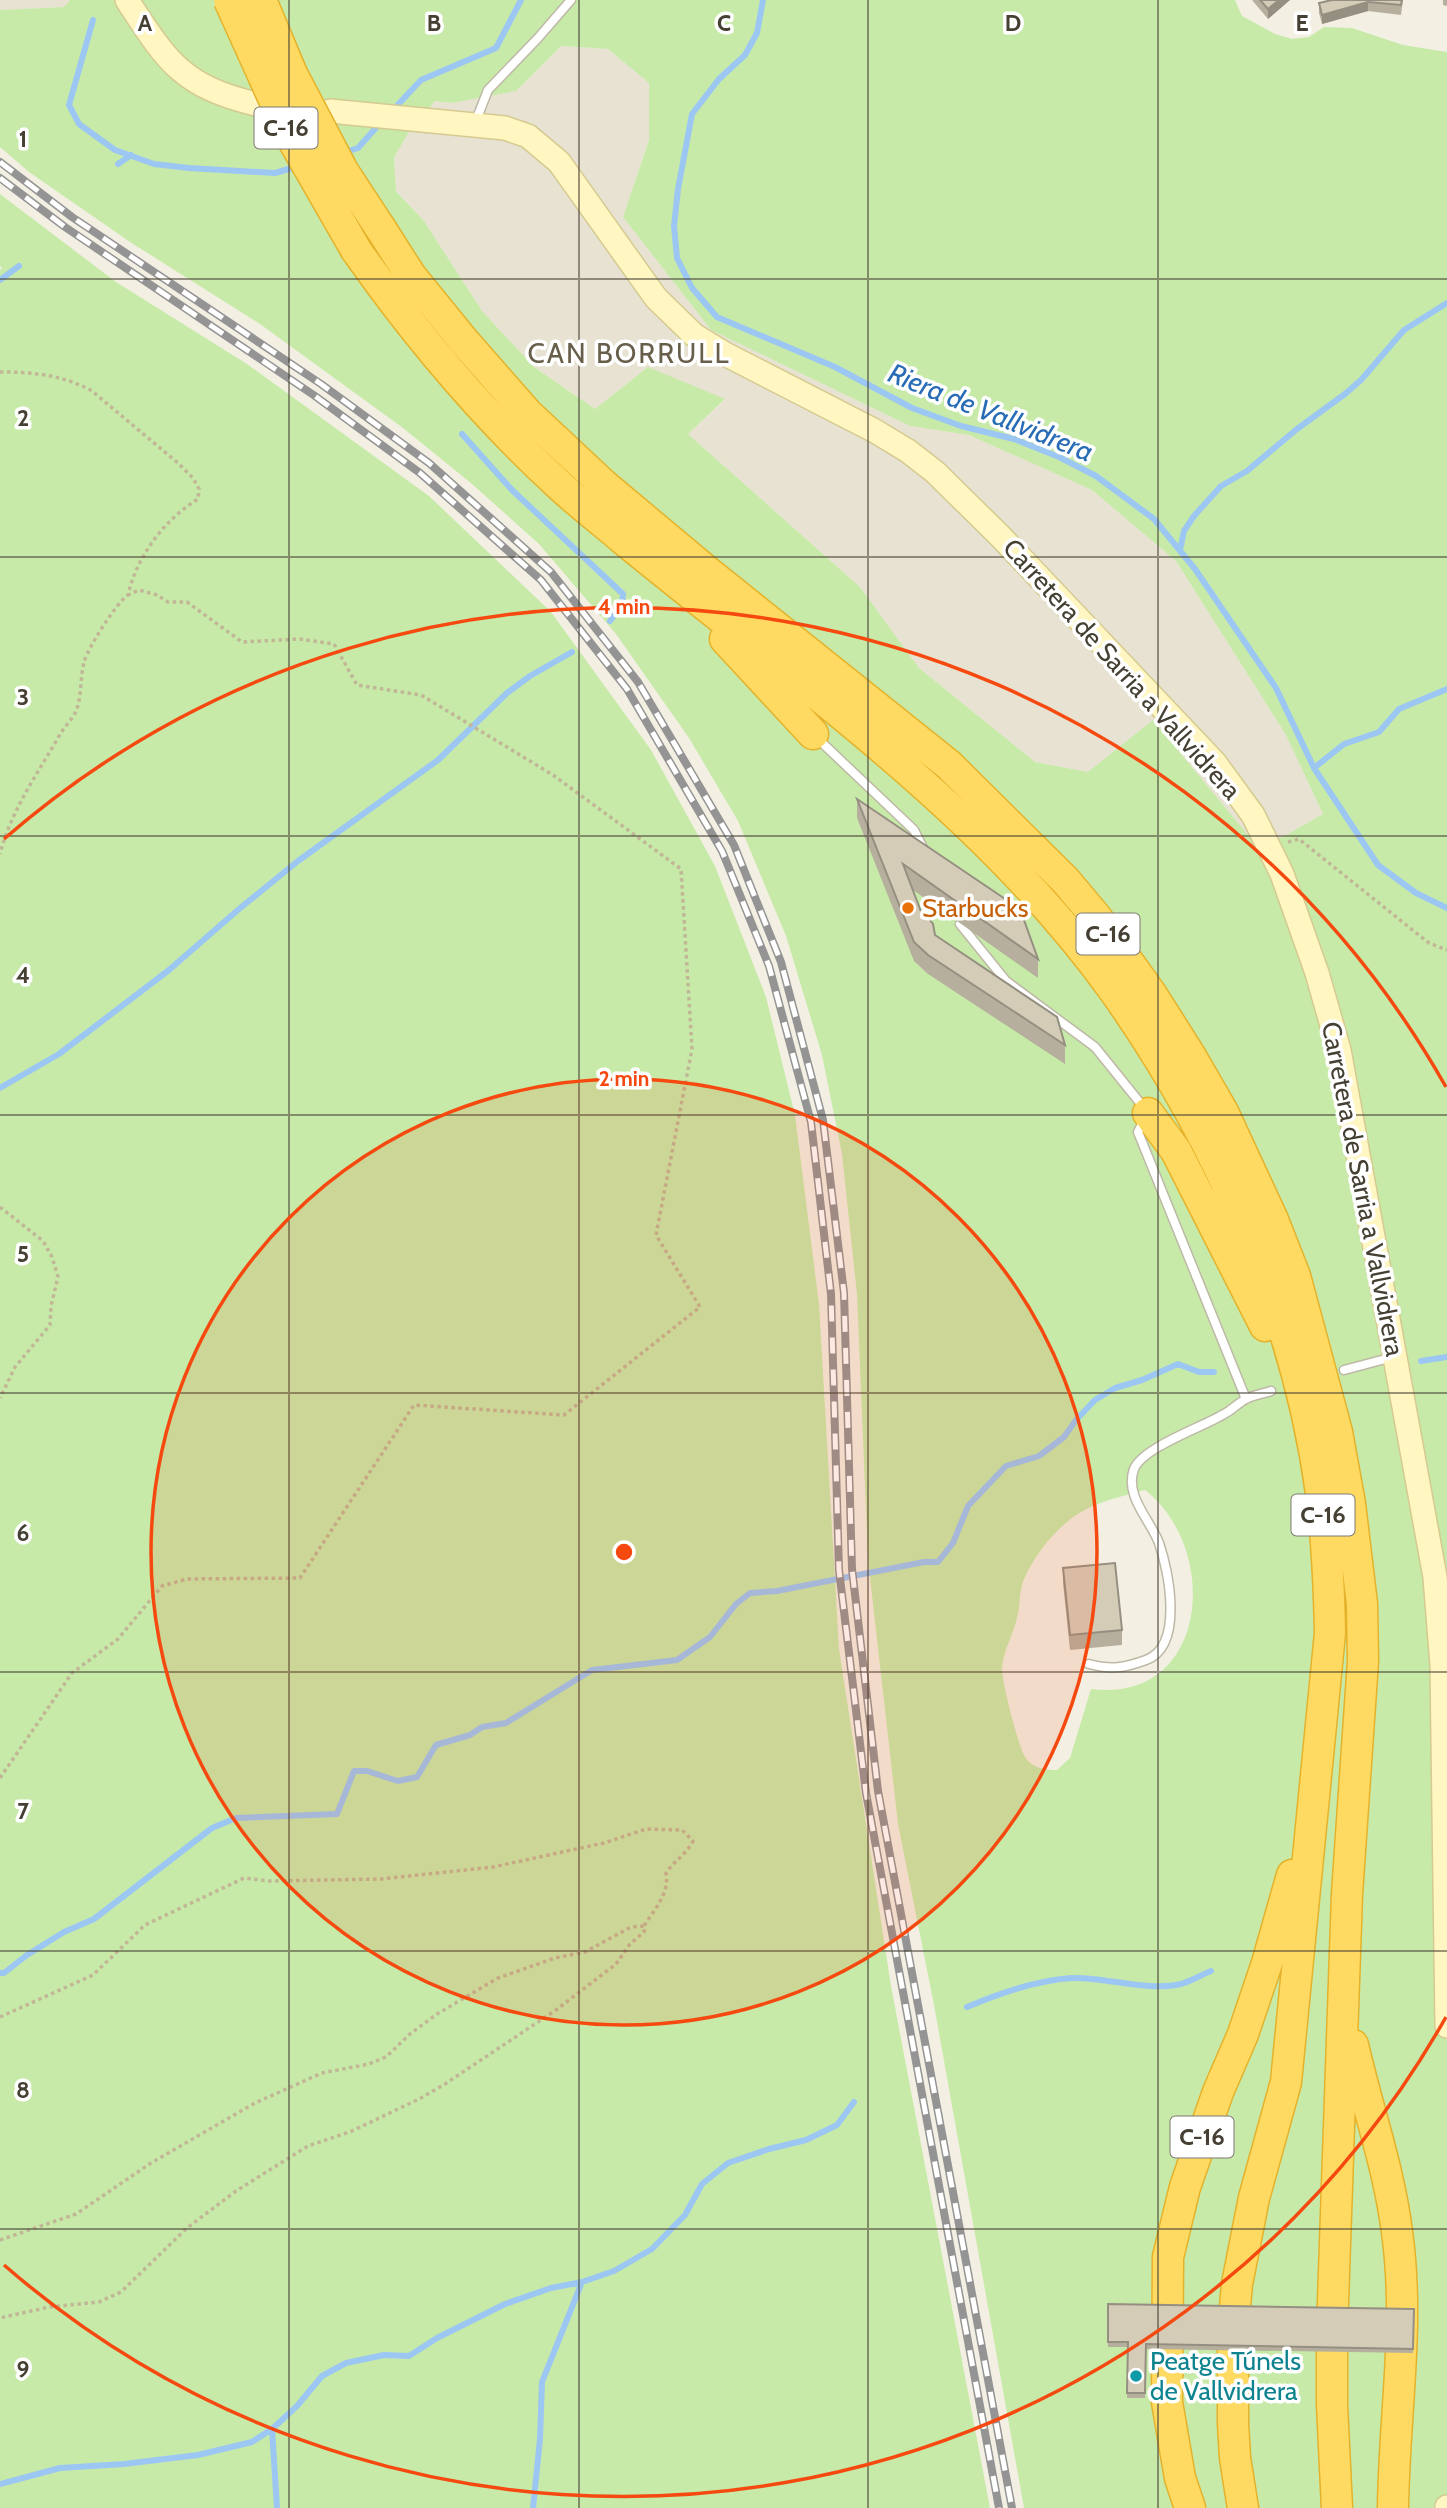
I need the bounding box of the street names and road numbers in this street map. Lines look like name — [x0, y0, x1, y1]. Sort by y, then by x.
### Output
road number: C-16 — [254, 107, 318, 148]
street label: Carretera de Sarria a Vallvidrera — [996, 532, 1248, 806]
road number: C-16 — [1076, 914, 1140, 954]
street label: Carretera de Sarria a Vallvidrera — [1315, 1019, 1411, 1359]
road number: C-16 — [1292, 1494, 1354, 1535]
road number: C-16 — [1170, 2116, 1234, 2158]

